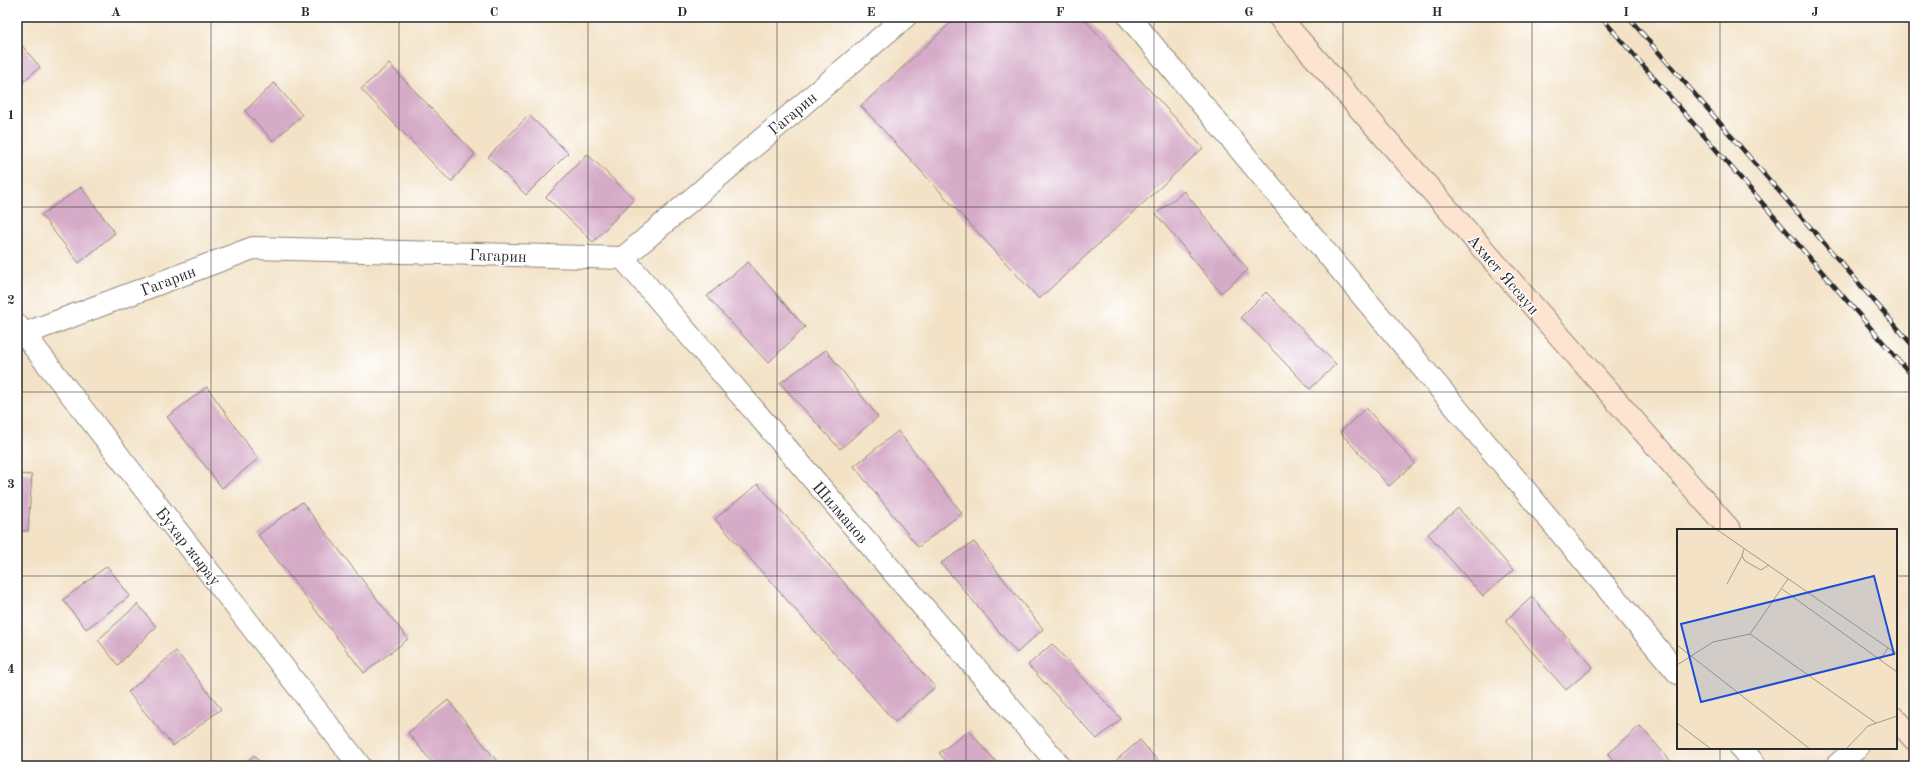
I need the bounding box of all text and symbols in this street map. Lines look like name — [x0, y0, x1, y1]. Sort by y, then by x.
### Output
text: A — [111, 6, 121, 19]
text: B — [300, 6, 310, 19]
text: C — [490, 6, 498, 19]
text: D — [677, 6, 687, 19]
text: E — [867, 6, 876, 19]
text: F — [1056, 6, 1065, 19]
text: G — [1244, 6, 1254, 19]
text: H — [1432, 6, 1443, 19]
text: I — [1623, 6, 1629, 19]
text: J — [1811, 6, 1819, 19]
street label: Гагарин — [766, 90, 821, 139]
text: 1 — [7, 109, 15, 122]
street label: Ахмет Яссауи — [1464, 232, 1541, 318]
street label: Гагарин — [469, 248, 527, 266]
street label: Гагарин — [139, 264, 199, 300]
text: 2 — [7, 294, 15, 307]
text: 3 — [7, 478, 15, 491]
street label: Шилманов — [809, 479, 870, 547]
street label: Бухар жырау — [152, 505, 223, 590]
inset map — [1677, 529, 1897, 749]
text: 4 — [7, 663, 15, 676]

